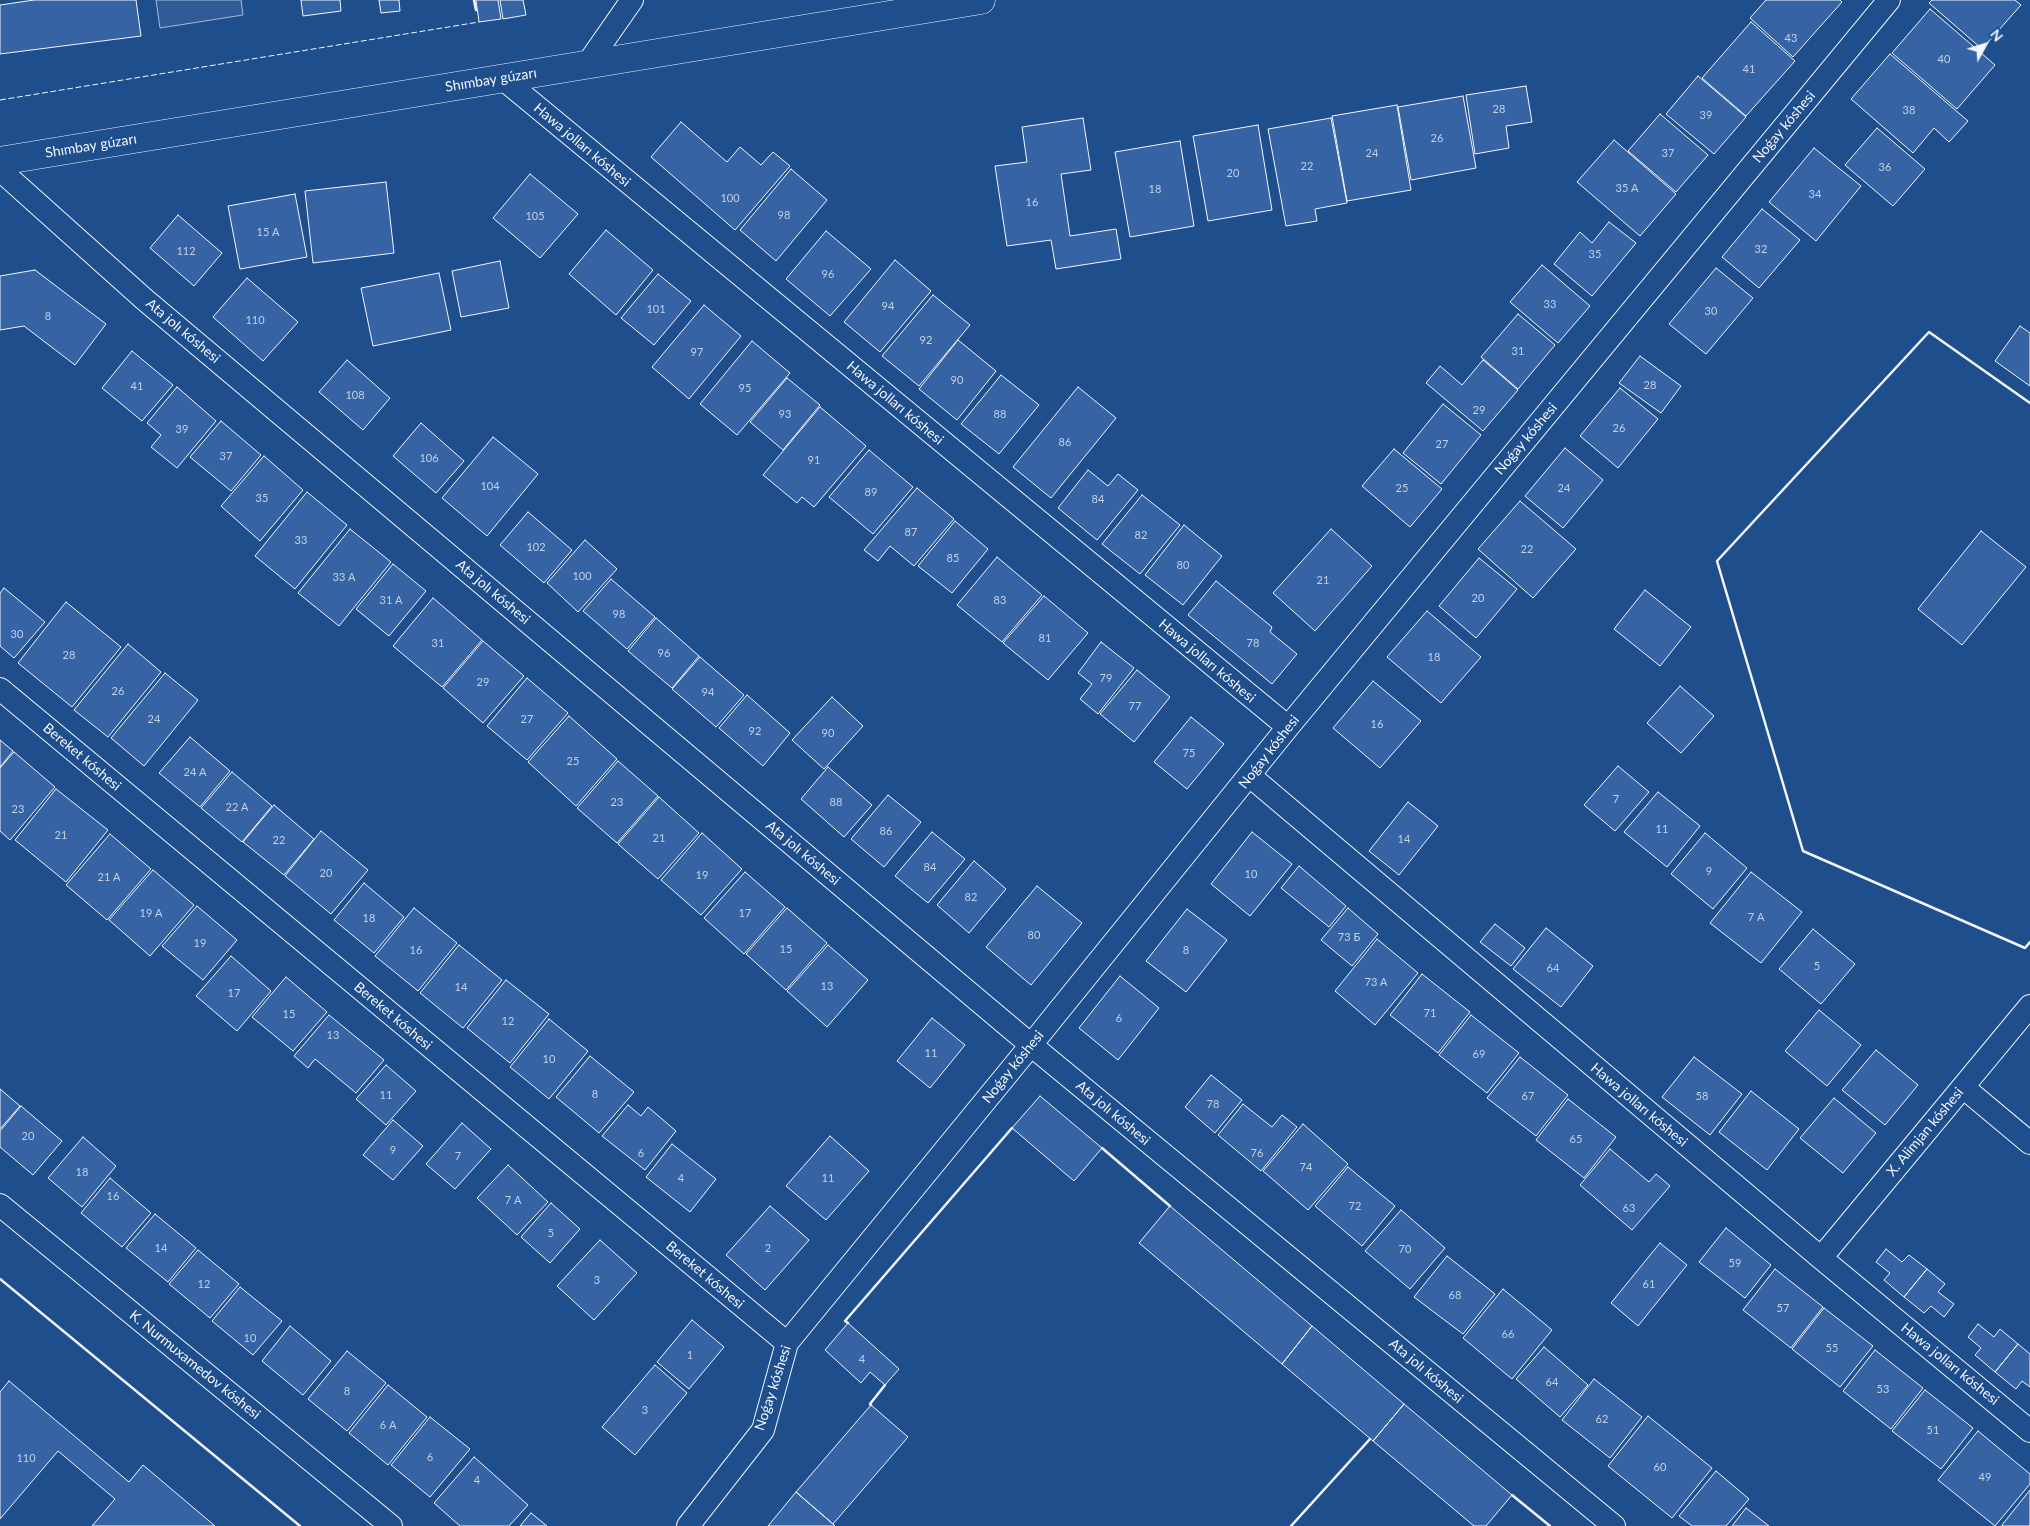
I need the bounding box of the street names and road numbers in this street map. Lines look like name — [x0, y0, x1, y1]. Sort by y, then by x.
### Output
street label: Shımbay gúzarı — [444, 64, 538, 96]
street label: Noǵay kóshesi — [1749, 88, 1819, 166]
street label: Hawa jolları kóshesi — [530, 100, 634, 190]
street label: Shımbay gúzarı — [44, 130, 138, 162]
street label: Ata jolı kóshesi — [143, 295, 223, 367]
street label: Hawa jolları kóshesi — [843, 358, 947, 448]
street label: Noǵay kóshesi — [1491, 400, 1561, 478]
street label: Ata jolı kóshesi — [453, 556, 533, 628]
street label: Hawa jolları kóshesi — [1155, 616, 1259, 706]
street label: Noǵay kóshesi — [1235, 712, 1303, 792]
street label: Bereket kóshesi — [40, 720, 124, 794]
street label: Ata jolı kóshesi — [763, 817, 843, 889]
street label: Bereket kóshesi — [351, 979, 435, 1053]
street label: Noǵay kóshesi — [979, 1027, 1047, 1107]
street label: Hawa jolları kóshesi — [1587, 1060, 1691, 1150]
street label: Ata jolı kóshesi — [1073, 1077, 1153, 1149]
street label: X. Alimjan kóshesi — [1883, 1084, 1967, 1180]
street label: Bereket kóshesi — [663, 1238, 747, 1312]
street label: K. Nurmuxamedov kóshesi — [126, 1307, 264, 1423]
street label: Hawa jolları kóshesi — [1898, 1319, 2002, 1409]
street label: Ata jolı kóshesi — [1386, 1335, 1466, 1407]
street label: Noǵay kóshesi — [751, 1343, 795, 1433]

